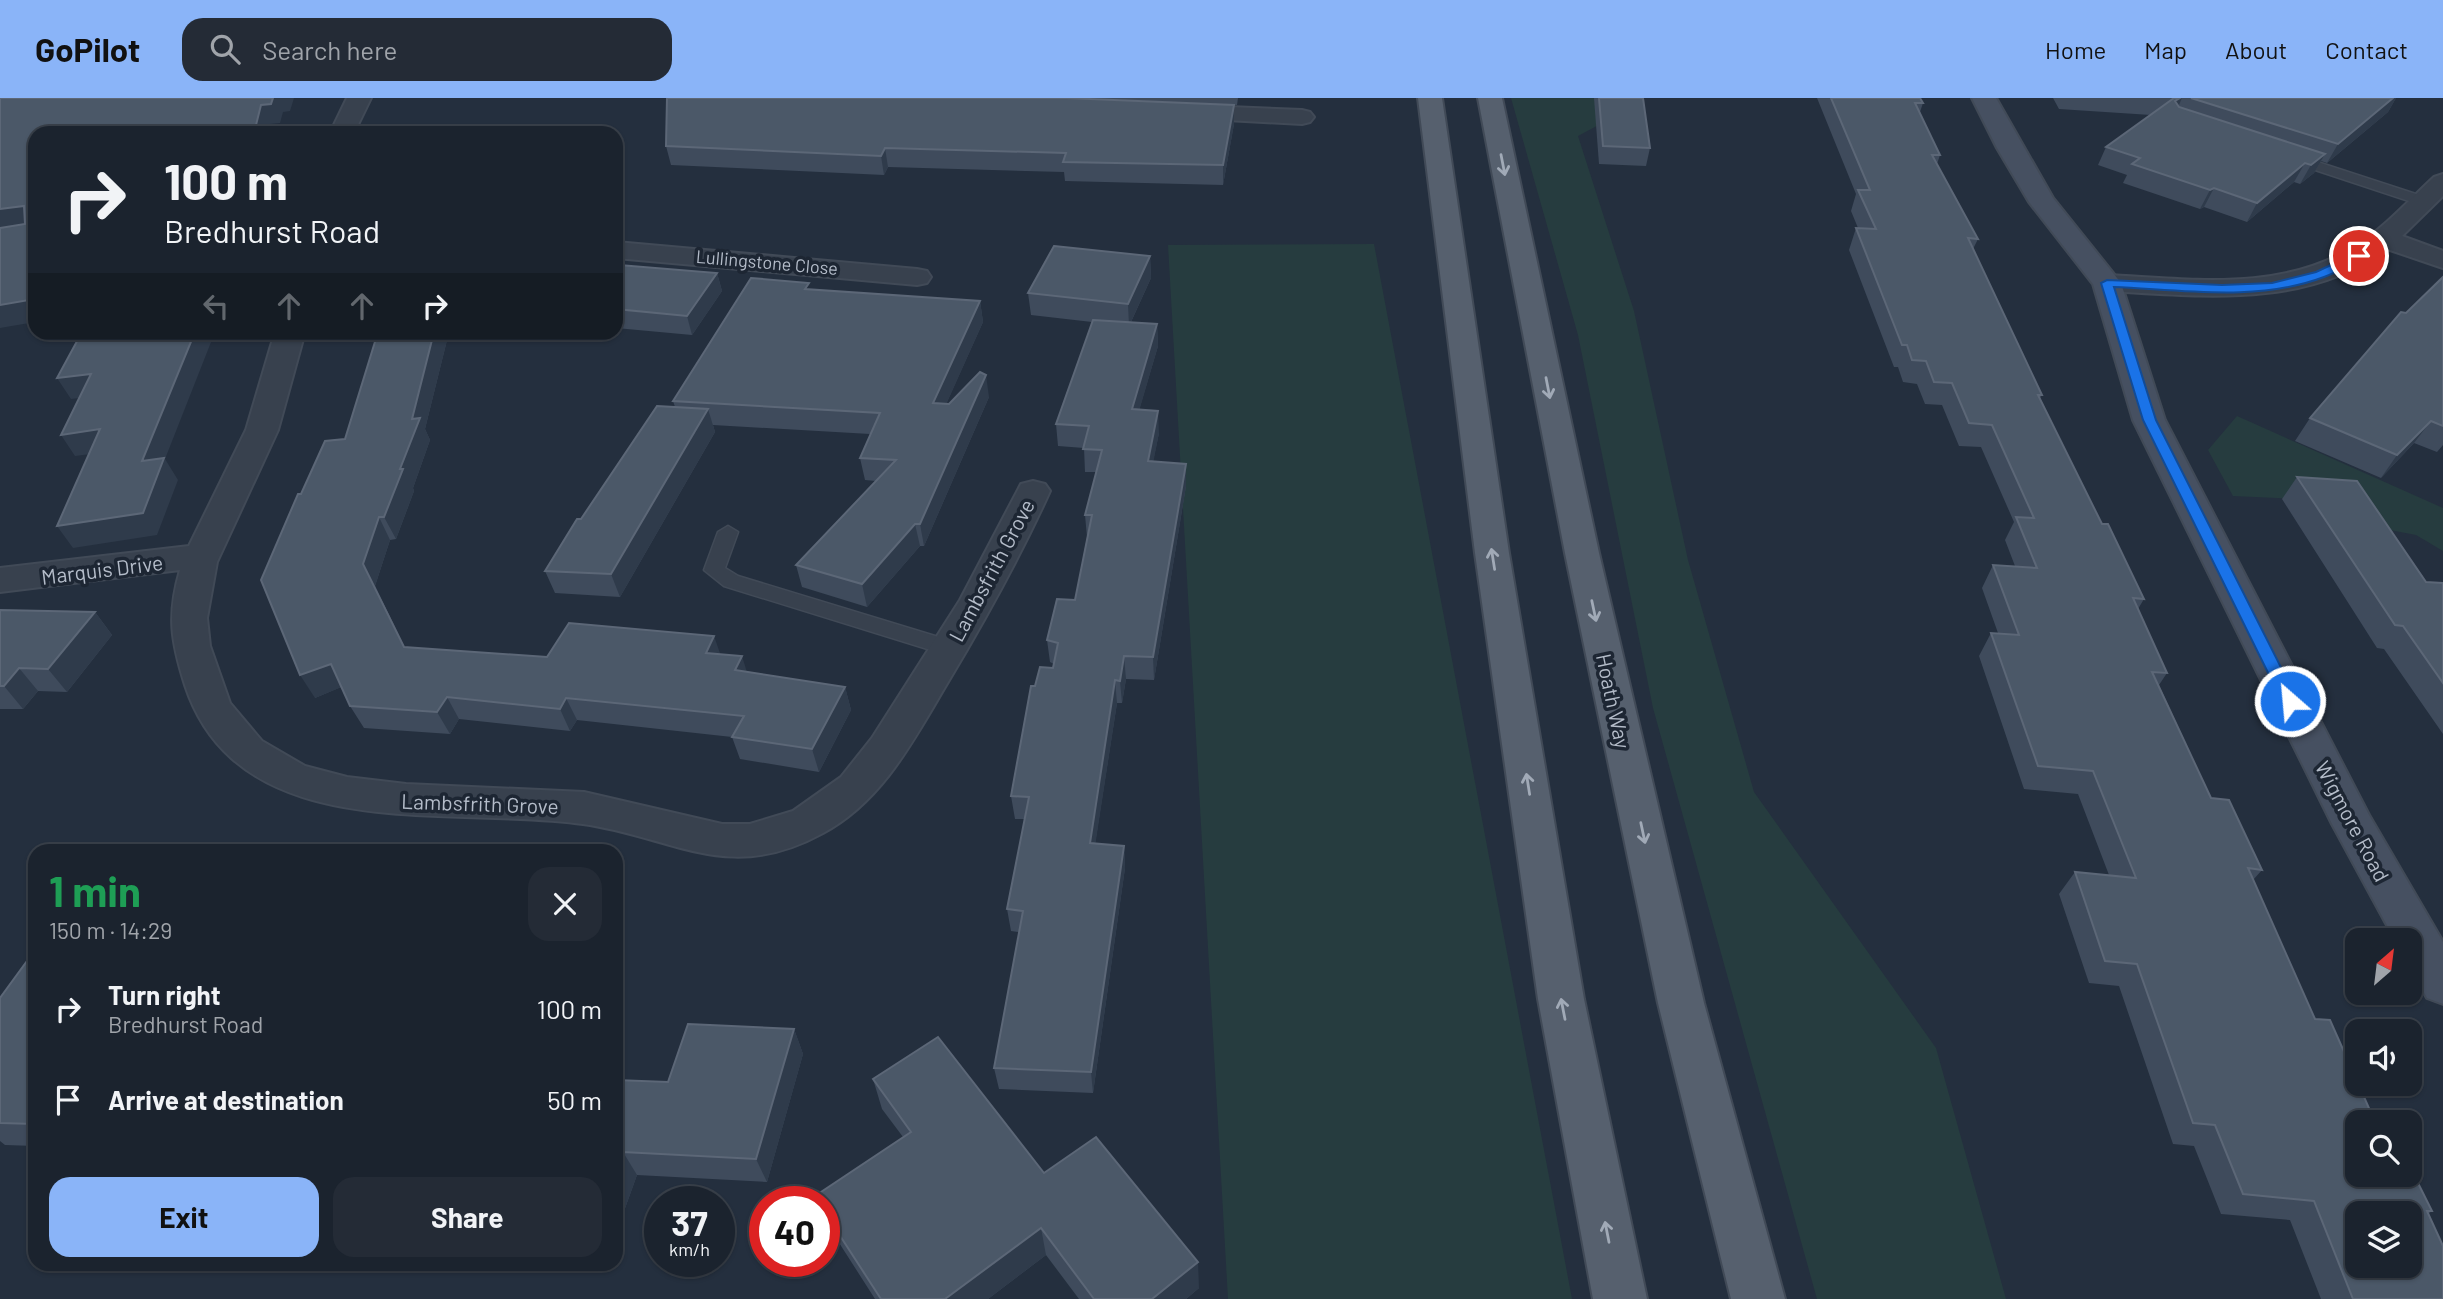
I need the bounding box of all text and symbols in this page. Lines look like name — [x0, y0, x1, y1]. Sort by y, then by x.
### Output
search box — [182, 18, 672, 81]
text: GoPilot — [35, 29, 140, 69]
icon: search — [206, 30, 244, 68]
text: Search here — [262, 34, 397, 65]
text: Home — [2045, 35, 2106, 64]
text: Map — [2144, 35, 2187, 64]
text: About — [2225, 35, 2287, 64]
text: Contact — [2325, 35, 2408, 64]
text: 100 m — [164, 151, 288, 210]
one-way arrow — [1497, 153, 1511, 176]
icon: right — [49, 154, 140, 245]
text: Bredhurst Road — [164, 211, 380, 249]
pin — [2329, 226, 2389, 286]
icon: arrive — [2340, 237, 2378, 275]
street label: Lullingstone Close — [695, 245, 839, 279]
icon: left — [197, 287, 235, 325]
icon: ahead — [270, 287, 308, 325]
icon: ahead — [343, 287, 381, 325]
icon: right — [416, 287, 454, 325]
one-way arrow — [1542, 376, 1556, 399]
street label: Lambsfrith Grove — [943, 495, 1039, 645]
one-way arrow — [1486, 548, 1499, 571]
street label: Marquis Drive — [40, 549, 164, 589]
one-way arrow — [1588, 599, 1602, 622]
street label: Hoath Way — [1592, 651, 1636, 751]
position arrow — [2253, 664, 2327, 738]
street label: Wigmore Road — [2311, 756, 2395, 886]
one-way arrow — [1521, 773, 1534, 796]
street label: Lambsfrith Grove — [401, 788, 559, 818]
one-way arrow — [1637, 821, 1651, 844]
text: 1 min — [49, 865, 141, 915]
button: close — [528, 867, 602, 941]
text: 150 m · 14:29 — [49, 916, 172, 944]
north arrow — [2345, 928, 2422, 1004]
map controls — [2345, 928, 2422, 1278]
text: Turn right — [108, 979, 221, 1010]
icon: right — [49, 990, 87, 1028]
text: 100 m — [537, 993, 602, 1024]
one-way arrow — [1556, 998, 1570, 1021]
text: Bredhurst Road — [108, 1010, 263, 1038]
button: sound — [2345, 1019, 2422, 1096]
icon: arrive — [49, 1081, 87, 1119]
text: Arrive at destination — [108, 1084, 344, 1115]
text: 50 m — [547, 1084, 602, 1115]
button: search — [2345, 1110, 2422, 1187]
button: Exit — [49, 1177, 319, 1257]
button: Share — [333, 1177, 602, 1257]
speed limit sign: 40 — [749, 1186, 840, 1277]
text: 37 — [671, 1201, 708, 1243]
button: layers — [2345, 1201, 2422, 1278]
one-way arrow — [1599, 1221, 1613, 1244]
text: km/h — [669, 1238, 710, 1260]

